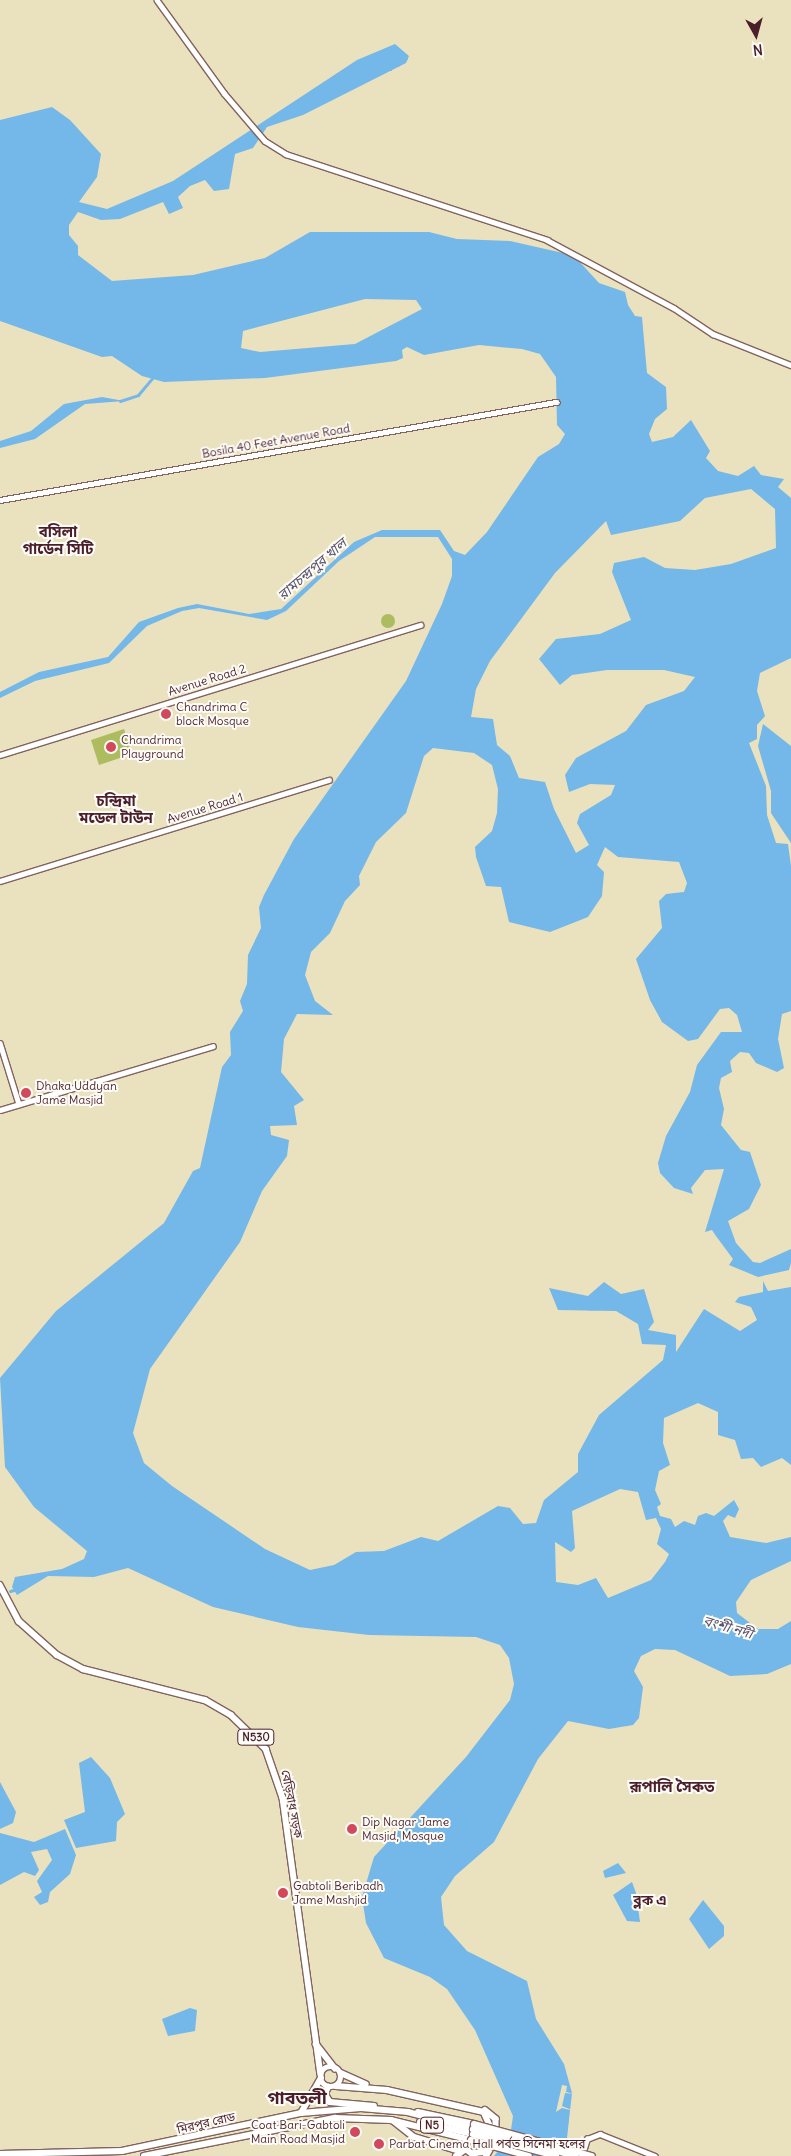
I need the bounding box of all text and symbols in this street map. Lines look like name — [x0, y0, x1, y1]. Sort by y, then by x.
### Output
north arrow — [731, 10, 781, 60]
text: N — [752, 40, 764, 59]
street label: Bosila 40 Feet Avenue Road — [201, 421, 351, 461]
district label: বসিলা গার্ডেন সিটি — [23, 522, 93, 557]
water label: রামচন্দ্রপুর খাল — [274, 535, 350, 603]
street label: Avenue Road 2 — [166, 661, 248, 699]
place label: Chandrima C block Mosque — [176, 700, 249, 728]
marker: Chandrima C block Mosque — [160, 708, 172, 720]
place label: Chandrima Playground — [121, 733, 184, 761]
marker: Chandrima Playground — [105, 741, 117, 753]
street label: Avenue Road 1 — [165, 790, 245, 826]
district label: চন্দ্রিমা মডেল টাউন — [79, 791, 153, 826]
place label: Dhaka Uddyan Jame Masjid — [36, 1079, 117, 1107]
marker: Dhaka Uddyan Jame Masjid — [20, 1087, 32, 1099]
water label: বংশী নদী — [701, 1612, 755, 1642]
road number: N530 — [237, 1728, 275, 1745]
street label: বেড়িবাধ সড়ক — [278, 1769, 306, 1839]
district label: রূপালি সৈকত — [630, 1778, 714, 1796]
place label: Dip Nagar Jame Masjid, Mosque — [362, 1815, 449, 1843]
marker: Dip Nagar Jame Masjid, Mosque — [346, 1823, 358, 1835]
place label: Gabtoli Beribadh Jame Mashjid — [293, 1879, 383, 1907]
marker: Gabtoli Beribadh Jame Mashjid — [277, 1887, 289, 1899]
district label: ব্লক এ — [633, 1892, 667, 1908]
district label: গাবতলী — [267, 2087, 327, 2109]
street label: মিরপুর রোড — [175, 2109, 237, 2137]
road number: N5 — [420, 2116, 444, 2134]
place label: Coat Bari-Gabtoli Main Road Masjid — [251, 2118, 345, 2146]
marker: Coat Bari-Gabtoli Main Road Masjid — [349, 2126, 361, 2138]
place label: Parbat Cinema Hall পর্বত সিনেমা হলের — [389, 2137, 585, 2151]
marker: Parbat Cinema Hall পর্বত সিনেমা হলের — [373, 2138, 385, 2150]

